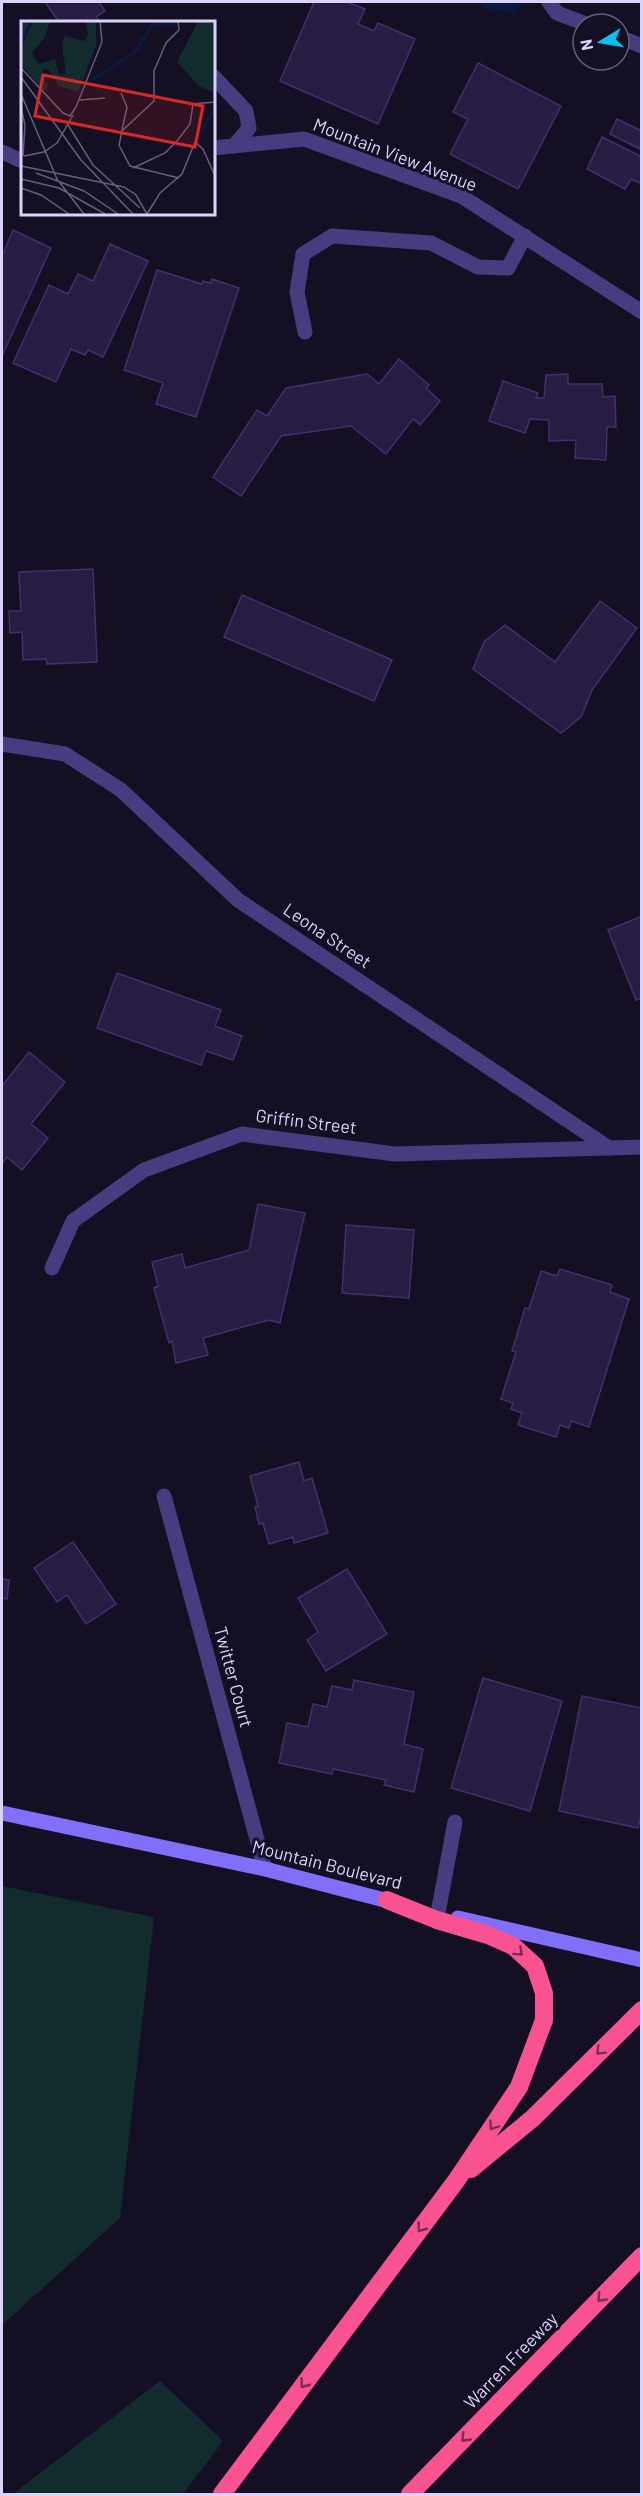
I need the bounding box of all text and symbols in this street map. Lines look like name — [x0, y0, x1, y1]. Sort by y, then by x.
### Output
north arrow — [571, 12, 631, 72]
inset map — [21, 21, 214, 214]
text: N — [575, 38, 596, 52]
street label: Mountain View Avenue — [310, 113, 481, 196]
street label: Leona Street — [279, 898, 376, 973]
street label: Griffin Street — [254, 1104, 358, 1138]
street label: Twitter Court — [210, 1624, 258, 1730]
street label: Mountain Boulevard — [250, 1835, 405, 1893]
one-way arrow — [512, 1945, 523, 1956]
one-way arrow — [597, 2044, 608, 2055]
one-way arrow — [488, 2120, 500, 2130]
one-way arrow — [417, 2221, 428, 2232]
one-way arrow — [597, 2290, 608, 2301]
street label: Warren Freeway — [459, 2307, 562, 2413]
one-way arrow — [300, 2378, 311, 2389]
one-way arrow — [461, 2431, 472, 2441]

